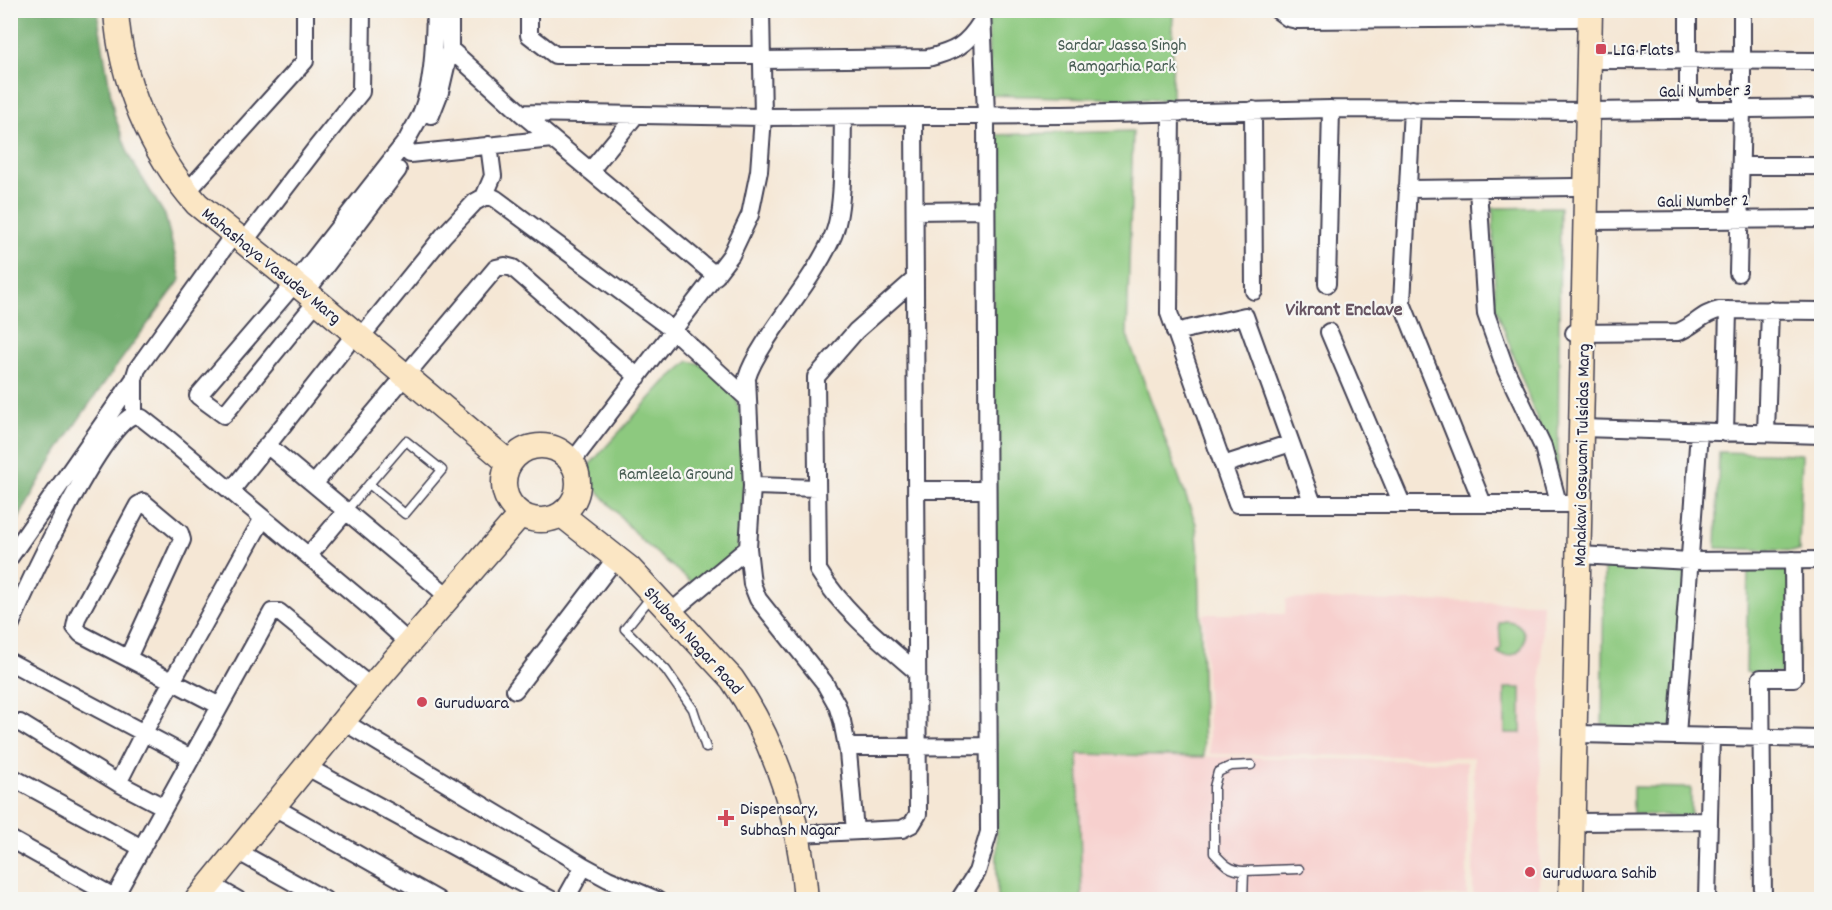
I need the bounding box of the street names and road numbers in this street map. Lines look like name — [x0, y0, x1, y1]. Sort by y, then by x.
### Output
street label: Gali Number 3 — [1658, 79, 1752, 106]
street label: Gali Number 2 — [1657, 189, 1750, 216]
street label: Mahashaya Vasudev Marg — [195, 203, 346, 331]
street label: Mahakavi Goswami Tulsidas Marg — [1569, 343, 1598, 567]
street label: Shubash Nagar Road — [637, 582, 748, 701]

